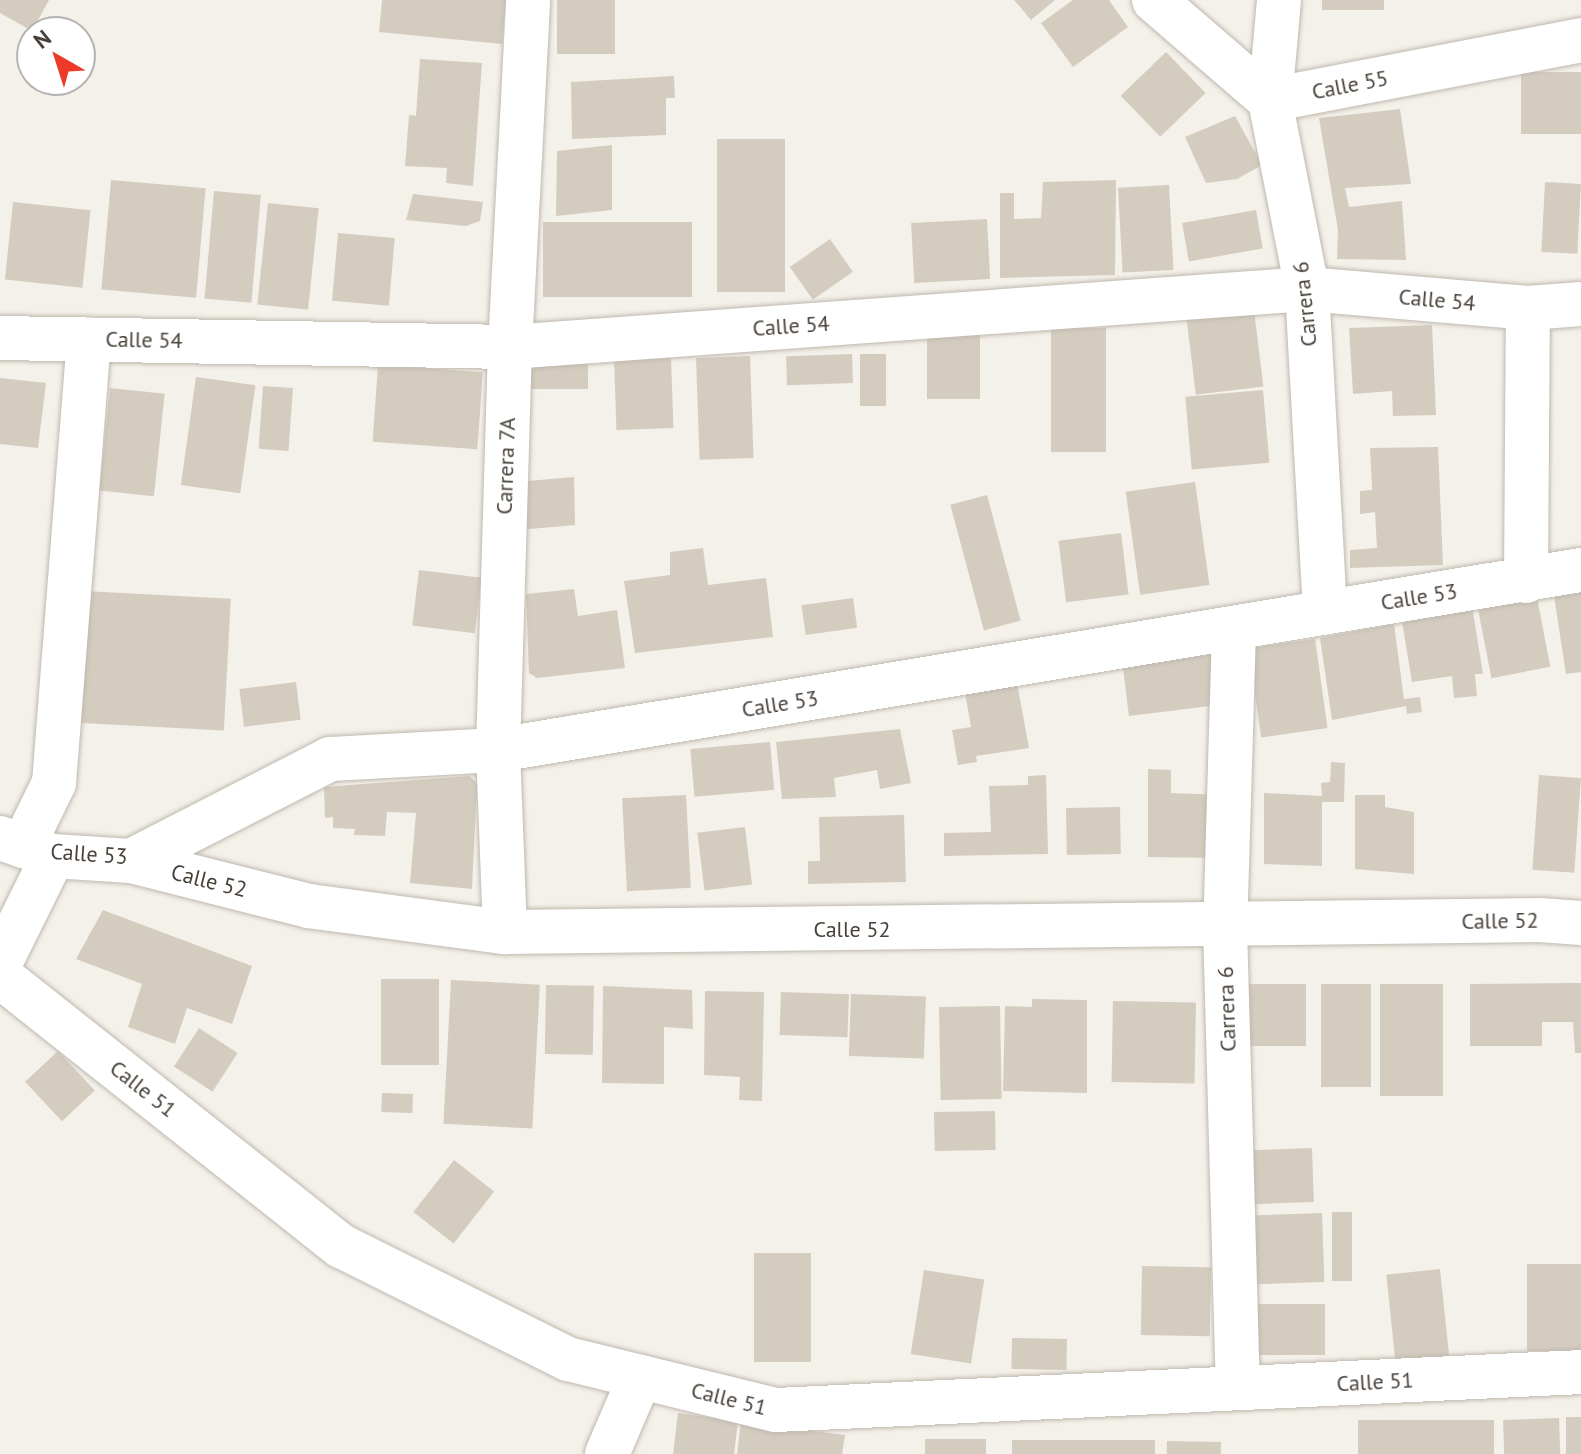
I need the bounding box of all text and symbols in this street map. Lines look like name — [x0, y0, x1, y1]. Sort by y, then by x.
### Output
north arrow — [16, 16, 96, 96]
text: N — [28, 23, 57, 54]
street label: Calle 55 — [1310, 65, 1390, 105]
street label: Carrera 6 — [1287, 260, 1323, 348]
street label: Calle 54 — [1398, 283, 1476, 317]
street label: Calle 54 — [752, 310, 830, 342]
street label: Calle 54 — [105, 326, 183, 354]
street label: Carrera 7A — [491, 417, 521, 515]
street label: Calle 53 — [1379, 578, 1459, 616]
street label: Calle 53 — [740, 685, 820, 723]
street label: Calle 53 — [50, 838, 128, 870]
street label: Calle 52 — [168, 859, 250, 903]
street label: Calle 52 — [1461, 907, 1539, 935]
street label: Calle 52 — [814, 917, 890, 943]
street label: Carrera 6 — [1212, 966, 1242, 1052]
street label: Calle 51 — [105, 1055, 181, 1123]
street label: Calle 51 — [1336, 1367, 1414, 1397]
street label: Calle 51 — [688, 1377, 770, 1421]

